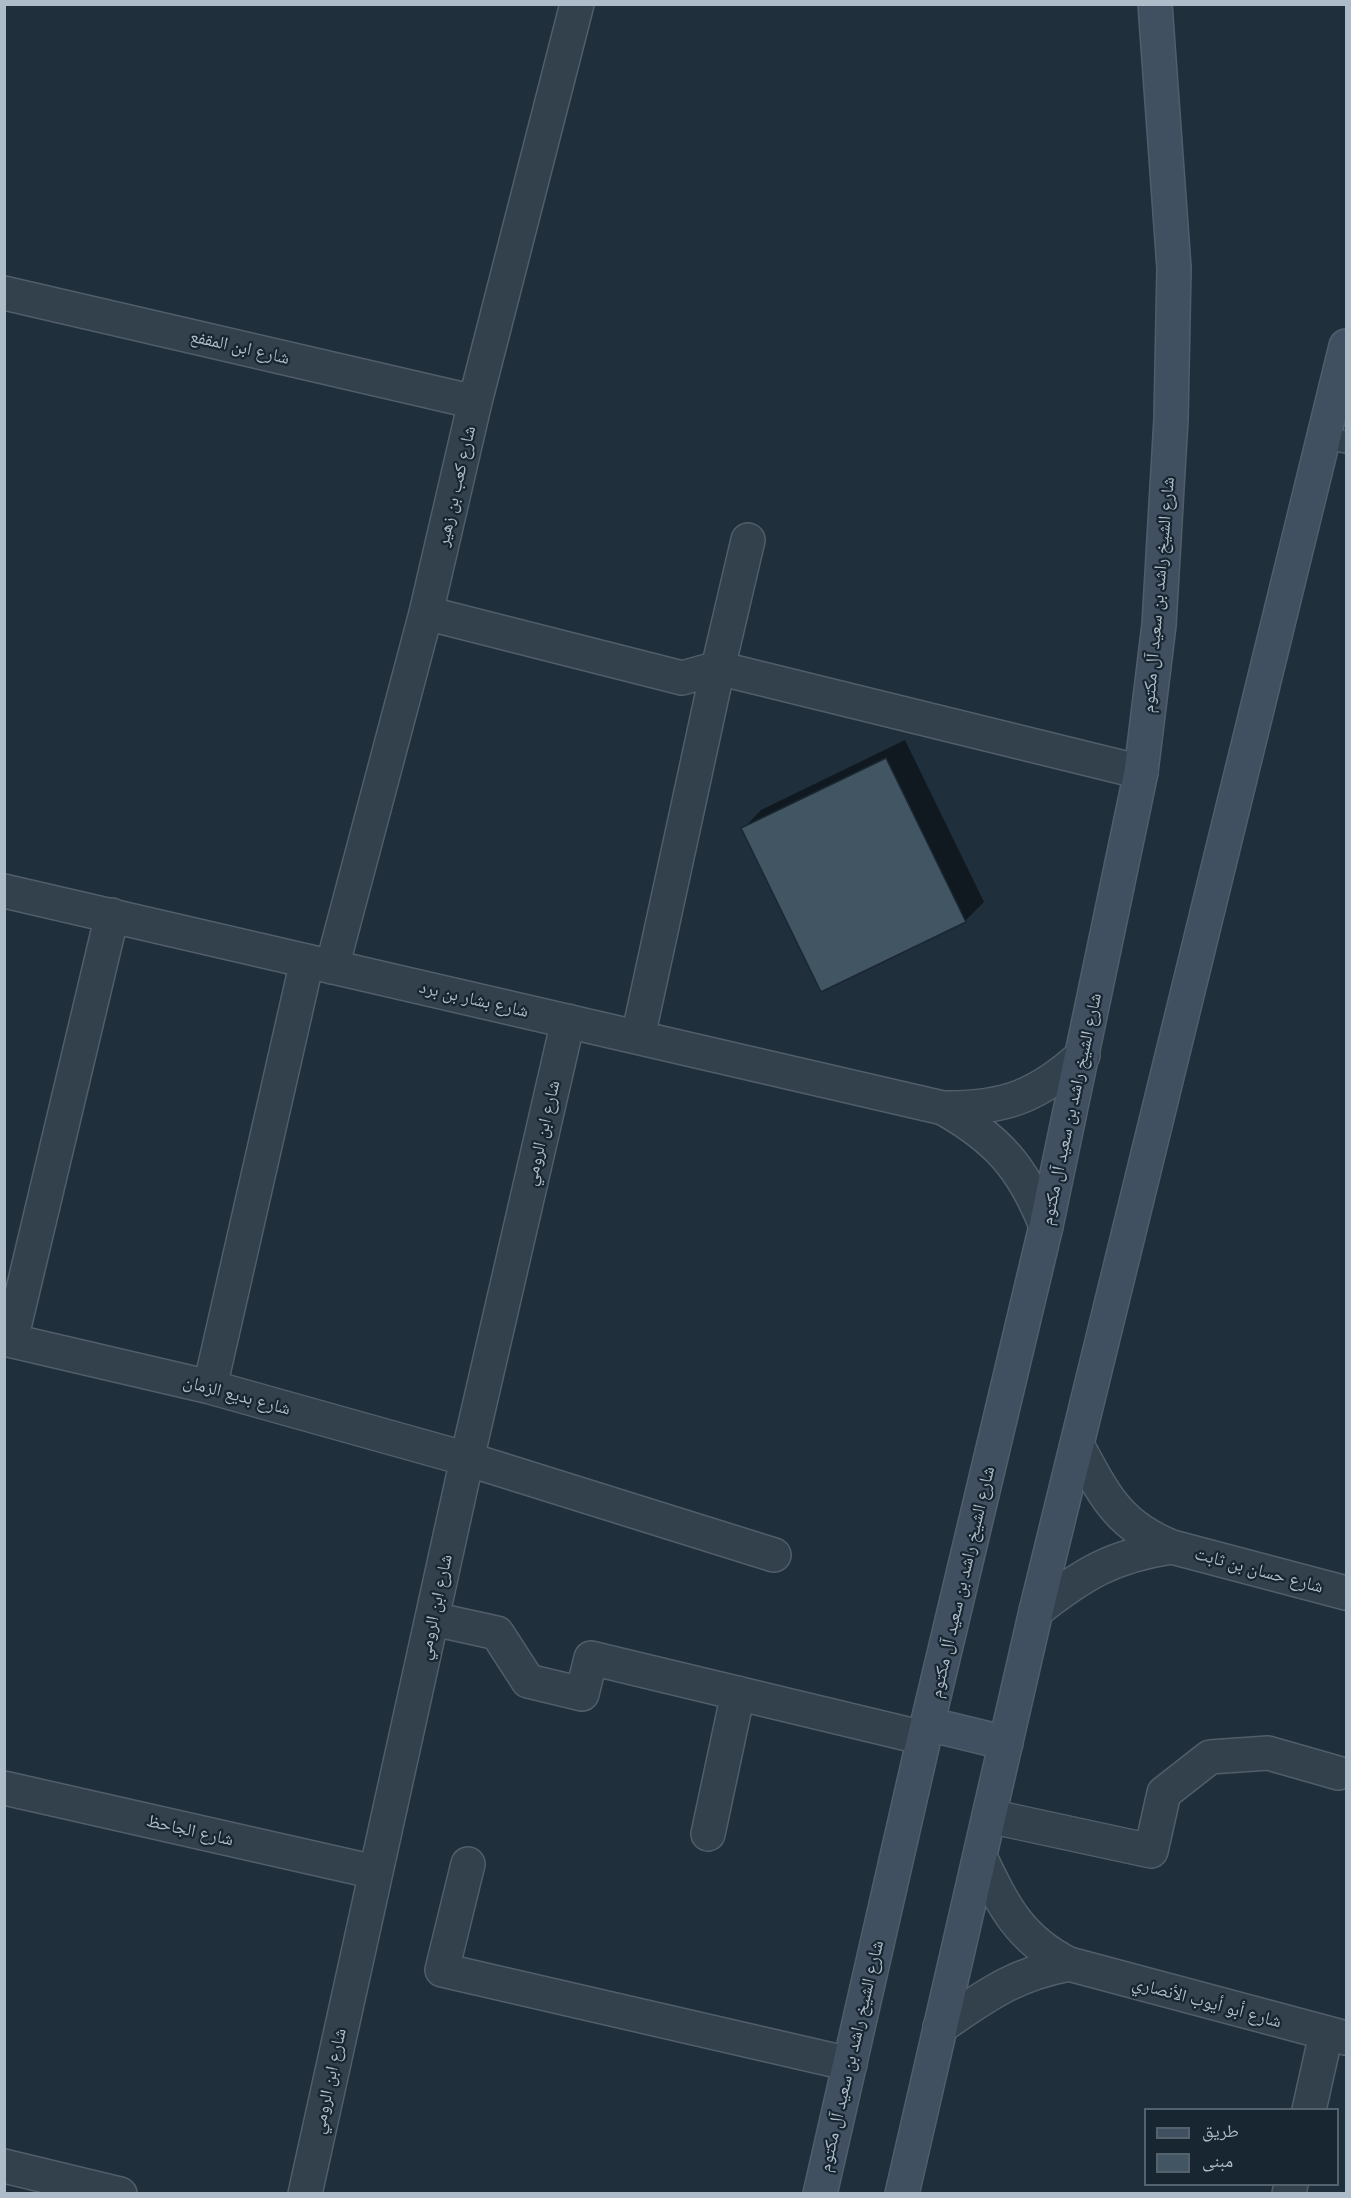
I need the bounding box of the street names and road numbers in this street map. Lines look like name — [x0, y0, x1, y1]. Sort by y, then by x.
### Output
street label: شارع ابن المقفع — [188, 325, 292, 369]
street label: شارع كعب بن زهير — [432, 424, 480, 548]
street label: شارع الشيخ راشد بن سعيد آل مكتوم — [1137, 476, 1179, 714]
street label: شارع بشار بن برد — [417, 976, 531, 1022]
street label: شارع الشيخ راشد بن سعيد آل مكتوم — [1036, 991, 1106, 1227]
street label: شارع ابن الرومي — [519, 1078, 565, 1188]
street label: شارع بديع الزمان — [181, 1370, 293, 1420]
street label: شارع الشيخ راشد بن سعيد آل مكتوم — [925, 1464, 999, 1700]
street label: شارع حسان بن ثابت — [1192, 1542, 1326, 1598]
street label: شارع ابن الرومي — [413, 1552, 457, 1662]
street label: شارع الجاحظ — [144, 1809, 236, 1851]
street label: شارع الشيخ راشد بن سعيد آل مكتوم — [814, 1938, 888, 2174]
street label: شارع أبو أيوب الأنصاري — [1130, 1972, 1284, 2032]
street label: شارع ابن الرومي — [307, 2026, 351, 2136]

